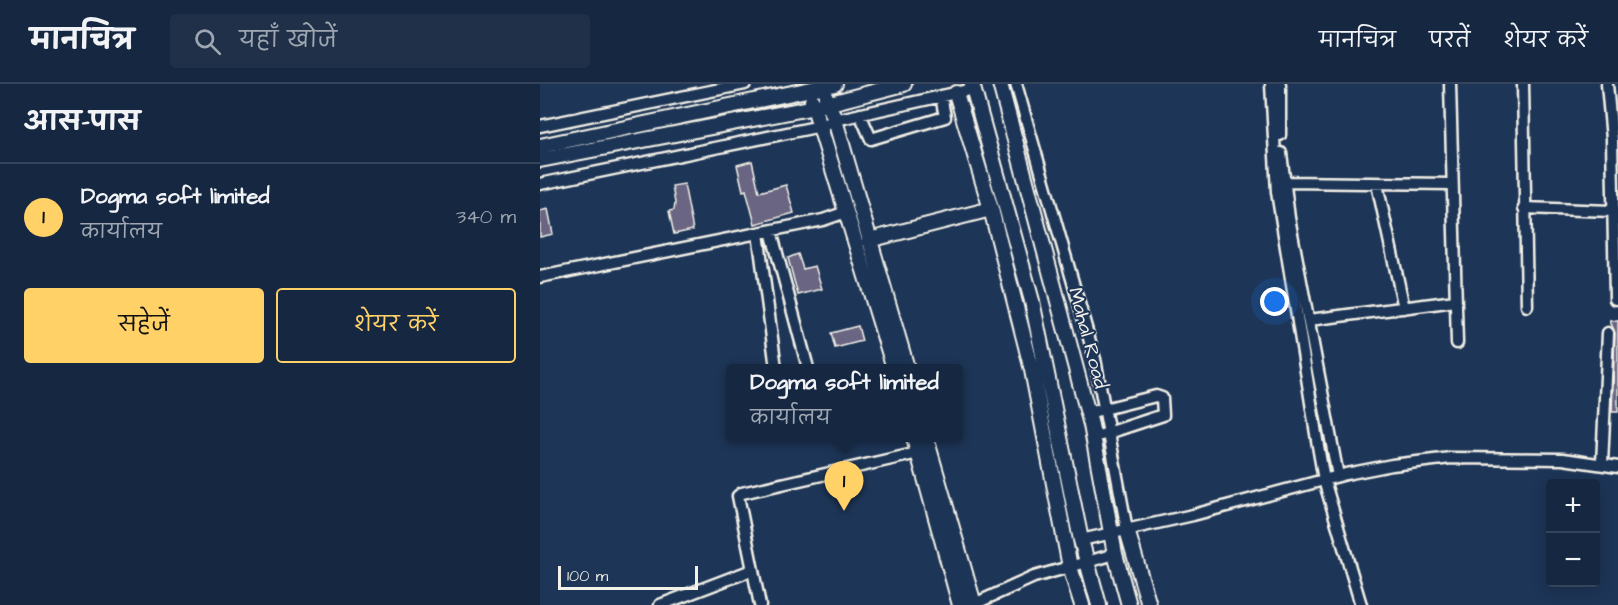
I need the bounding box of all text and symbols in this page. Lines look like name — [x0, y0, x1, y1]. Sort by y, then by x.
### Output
search box — [170, 14, 590, 68]
text: मानचित्र — [30, 21, 134, 60]
icon: search — [191, 25, 224, 58]
text: यहाँ खोजें — [239, 25, 337, 56]
text: मानचित्र — [1319, 26, 1396, 55]
text: परतें — [1429, 26, 1470, 55]
text: शेयर करें — [1503, 26, 1588, 55]
text: आस-पास — [24, 104, 140, 140]
text: Dogma soft limited — [81, 181, 270, 212]
text: 1 — [42, 203, 45, 231]
text: 340 m — [456, 203, 516, 231]
text: कार्यालय — [81, 218, 162, 246]
street label: Mahal Road — [1061, 284, 1115, 392]
your location — [1260, 287, 1289, 316]
button: सहेजें — [24, 288, 264, 363]
button: शेयर करें — [276, 288, 516, 363]
popup — [726, 364, 963, 442]
text: Dogma soft limited — [750, 367, 939, 398]
text: कार्यालय — [750, 404, 831, 432]
pin: 1 — [824, 462, 864, 511]
map controls — [1546, 479, 1600, 587]
button: + — [1546, 479, 1600, 533]
button: − — [1546, 533, 1600, 587]
scale bar — [558, 563, 698, 590]
text: 100 m — [567, 565, 608, 587]

